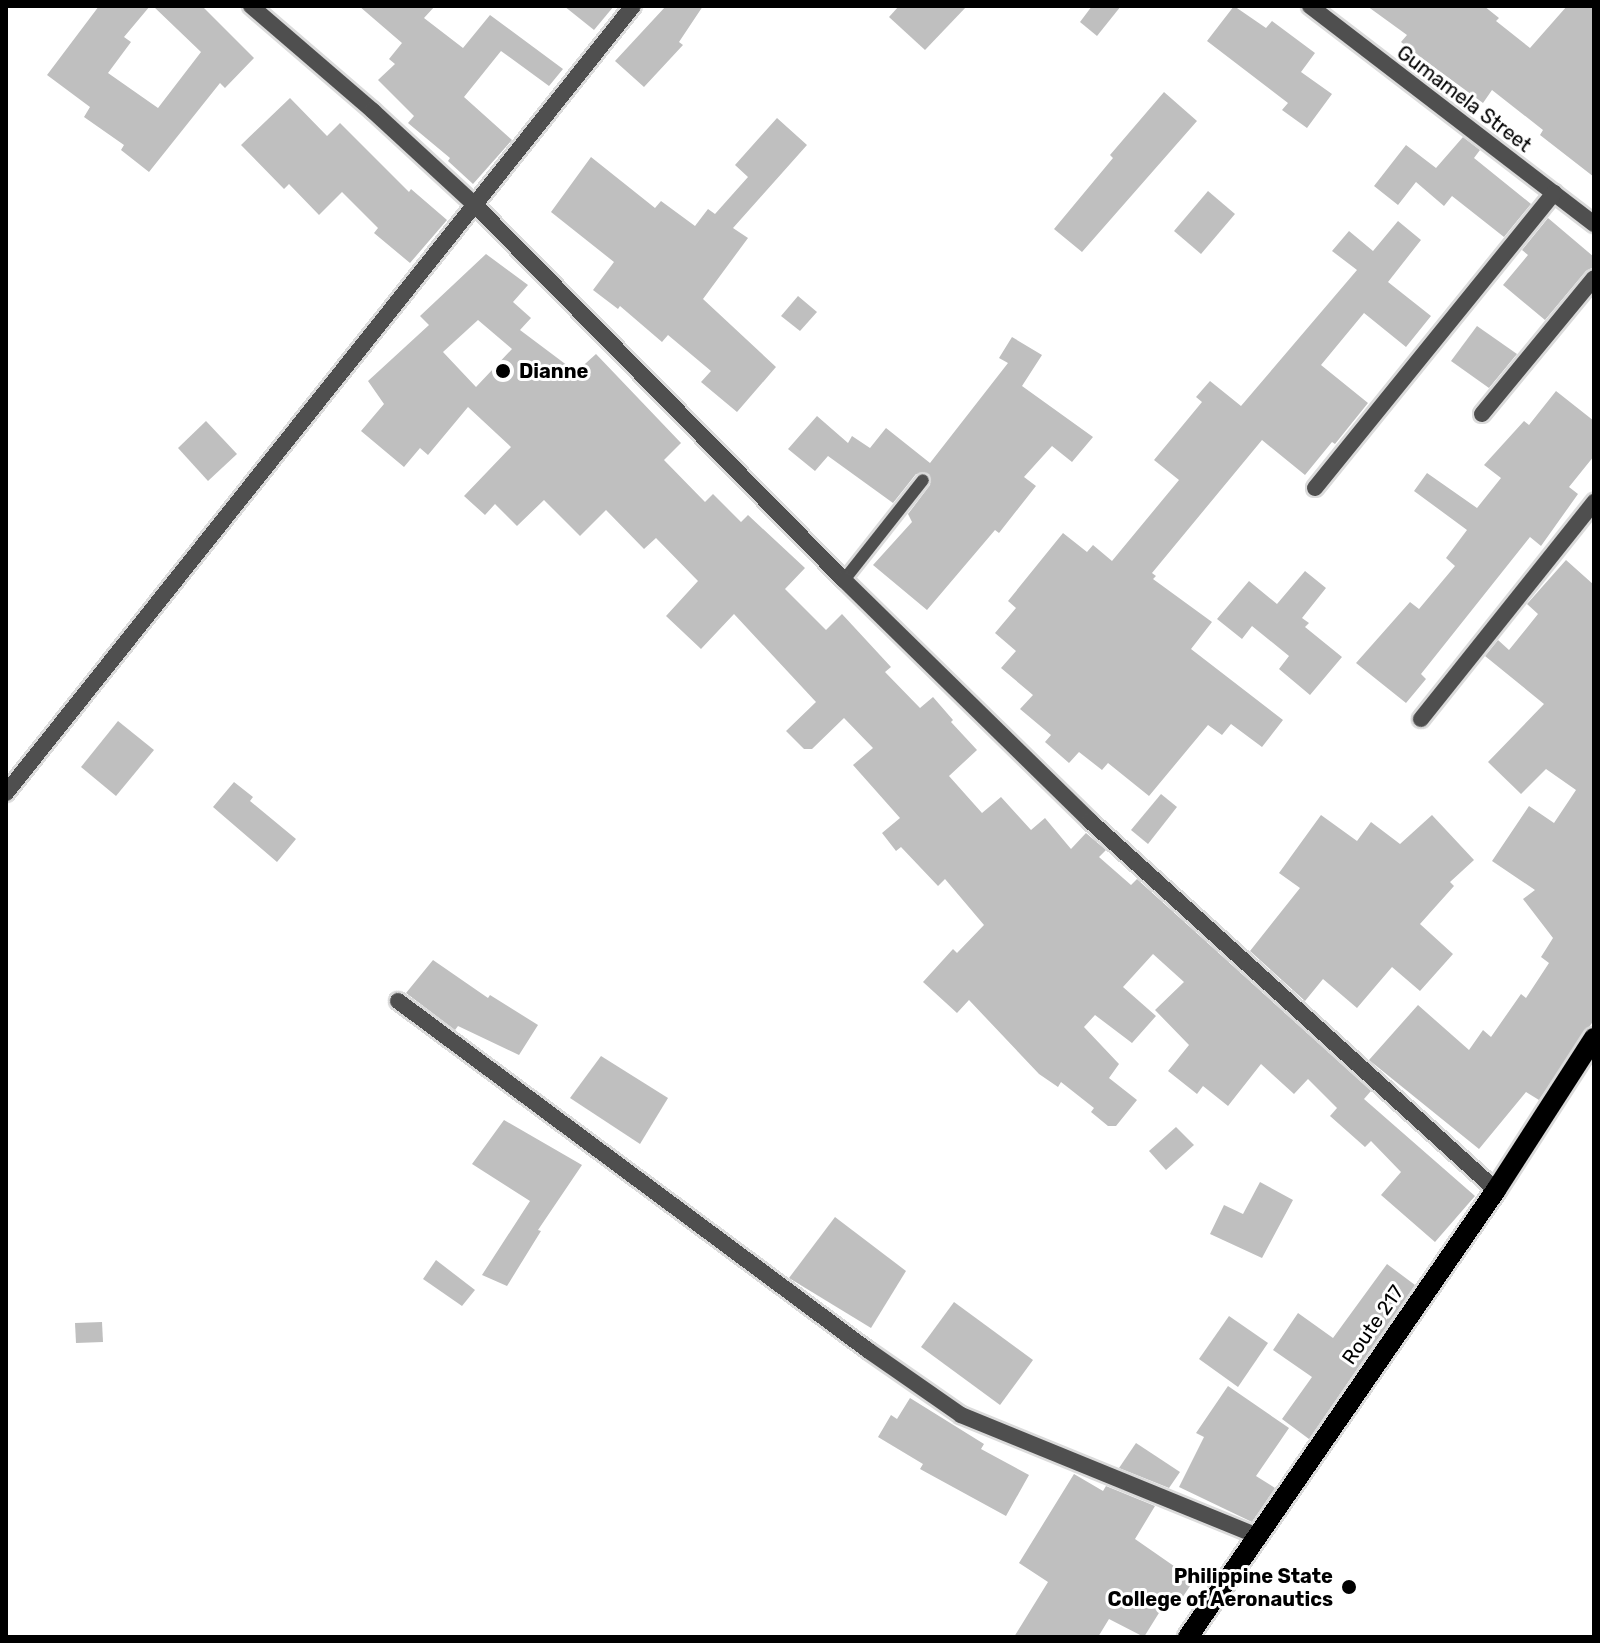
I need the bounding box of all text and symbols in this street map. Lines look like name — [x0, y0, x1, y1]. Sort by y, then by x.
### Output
street label: Gumamela Street — [1392, 41, 1536, 157]
place label: Dianne — [519, 359, 588, 383]
marker: Dianne — [494, 362, 512, 380]
street label: Route 217 — [1337, 1281, 1409, 1369]
place label: Philippine State College of Aeronautics — [1107, 1564, 1333, 1611]
marker: Philippine State College of Aeronautics — [1340, 1578, 1358, 1596]

